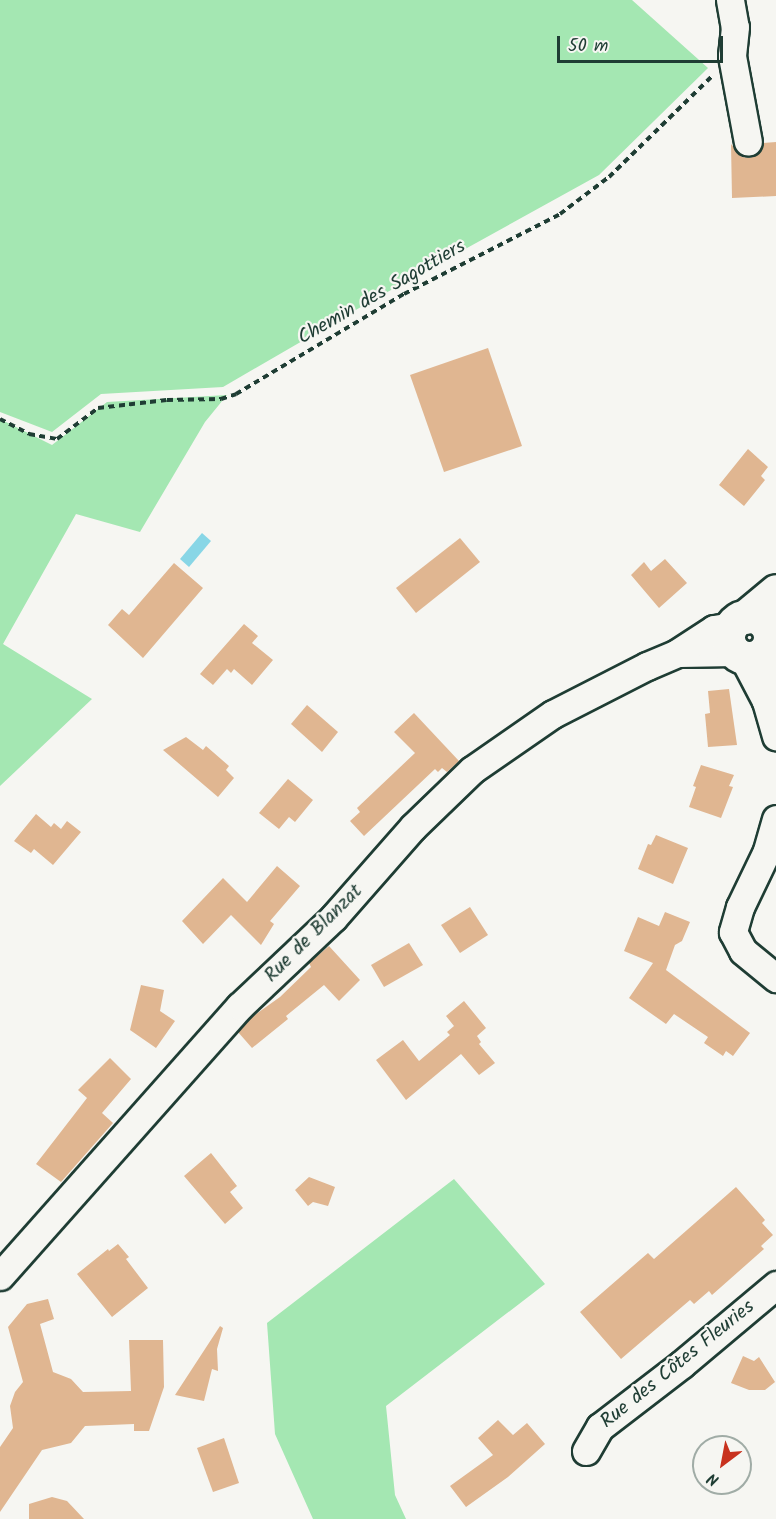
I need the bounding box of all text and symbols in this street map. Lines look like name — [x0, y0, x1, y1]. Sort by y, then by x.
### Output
scale bar — [560, 24, 726, 62]
text: 50 m — [568, 32, 608, 61]
street label: Chemin des Sagottiers — [294, 235, 470, 351]
street label: Rue de Blanzat — [260, 880, 368, 988]
street label: Rue des Côtes Fleuries — [596, 1296, 760, 1434]
north arrow — [692, 1435, 752, 1495]
text: N — [702, 1466, 724, 1492]

